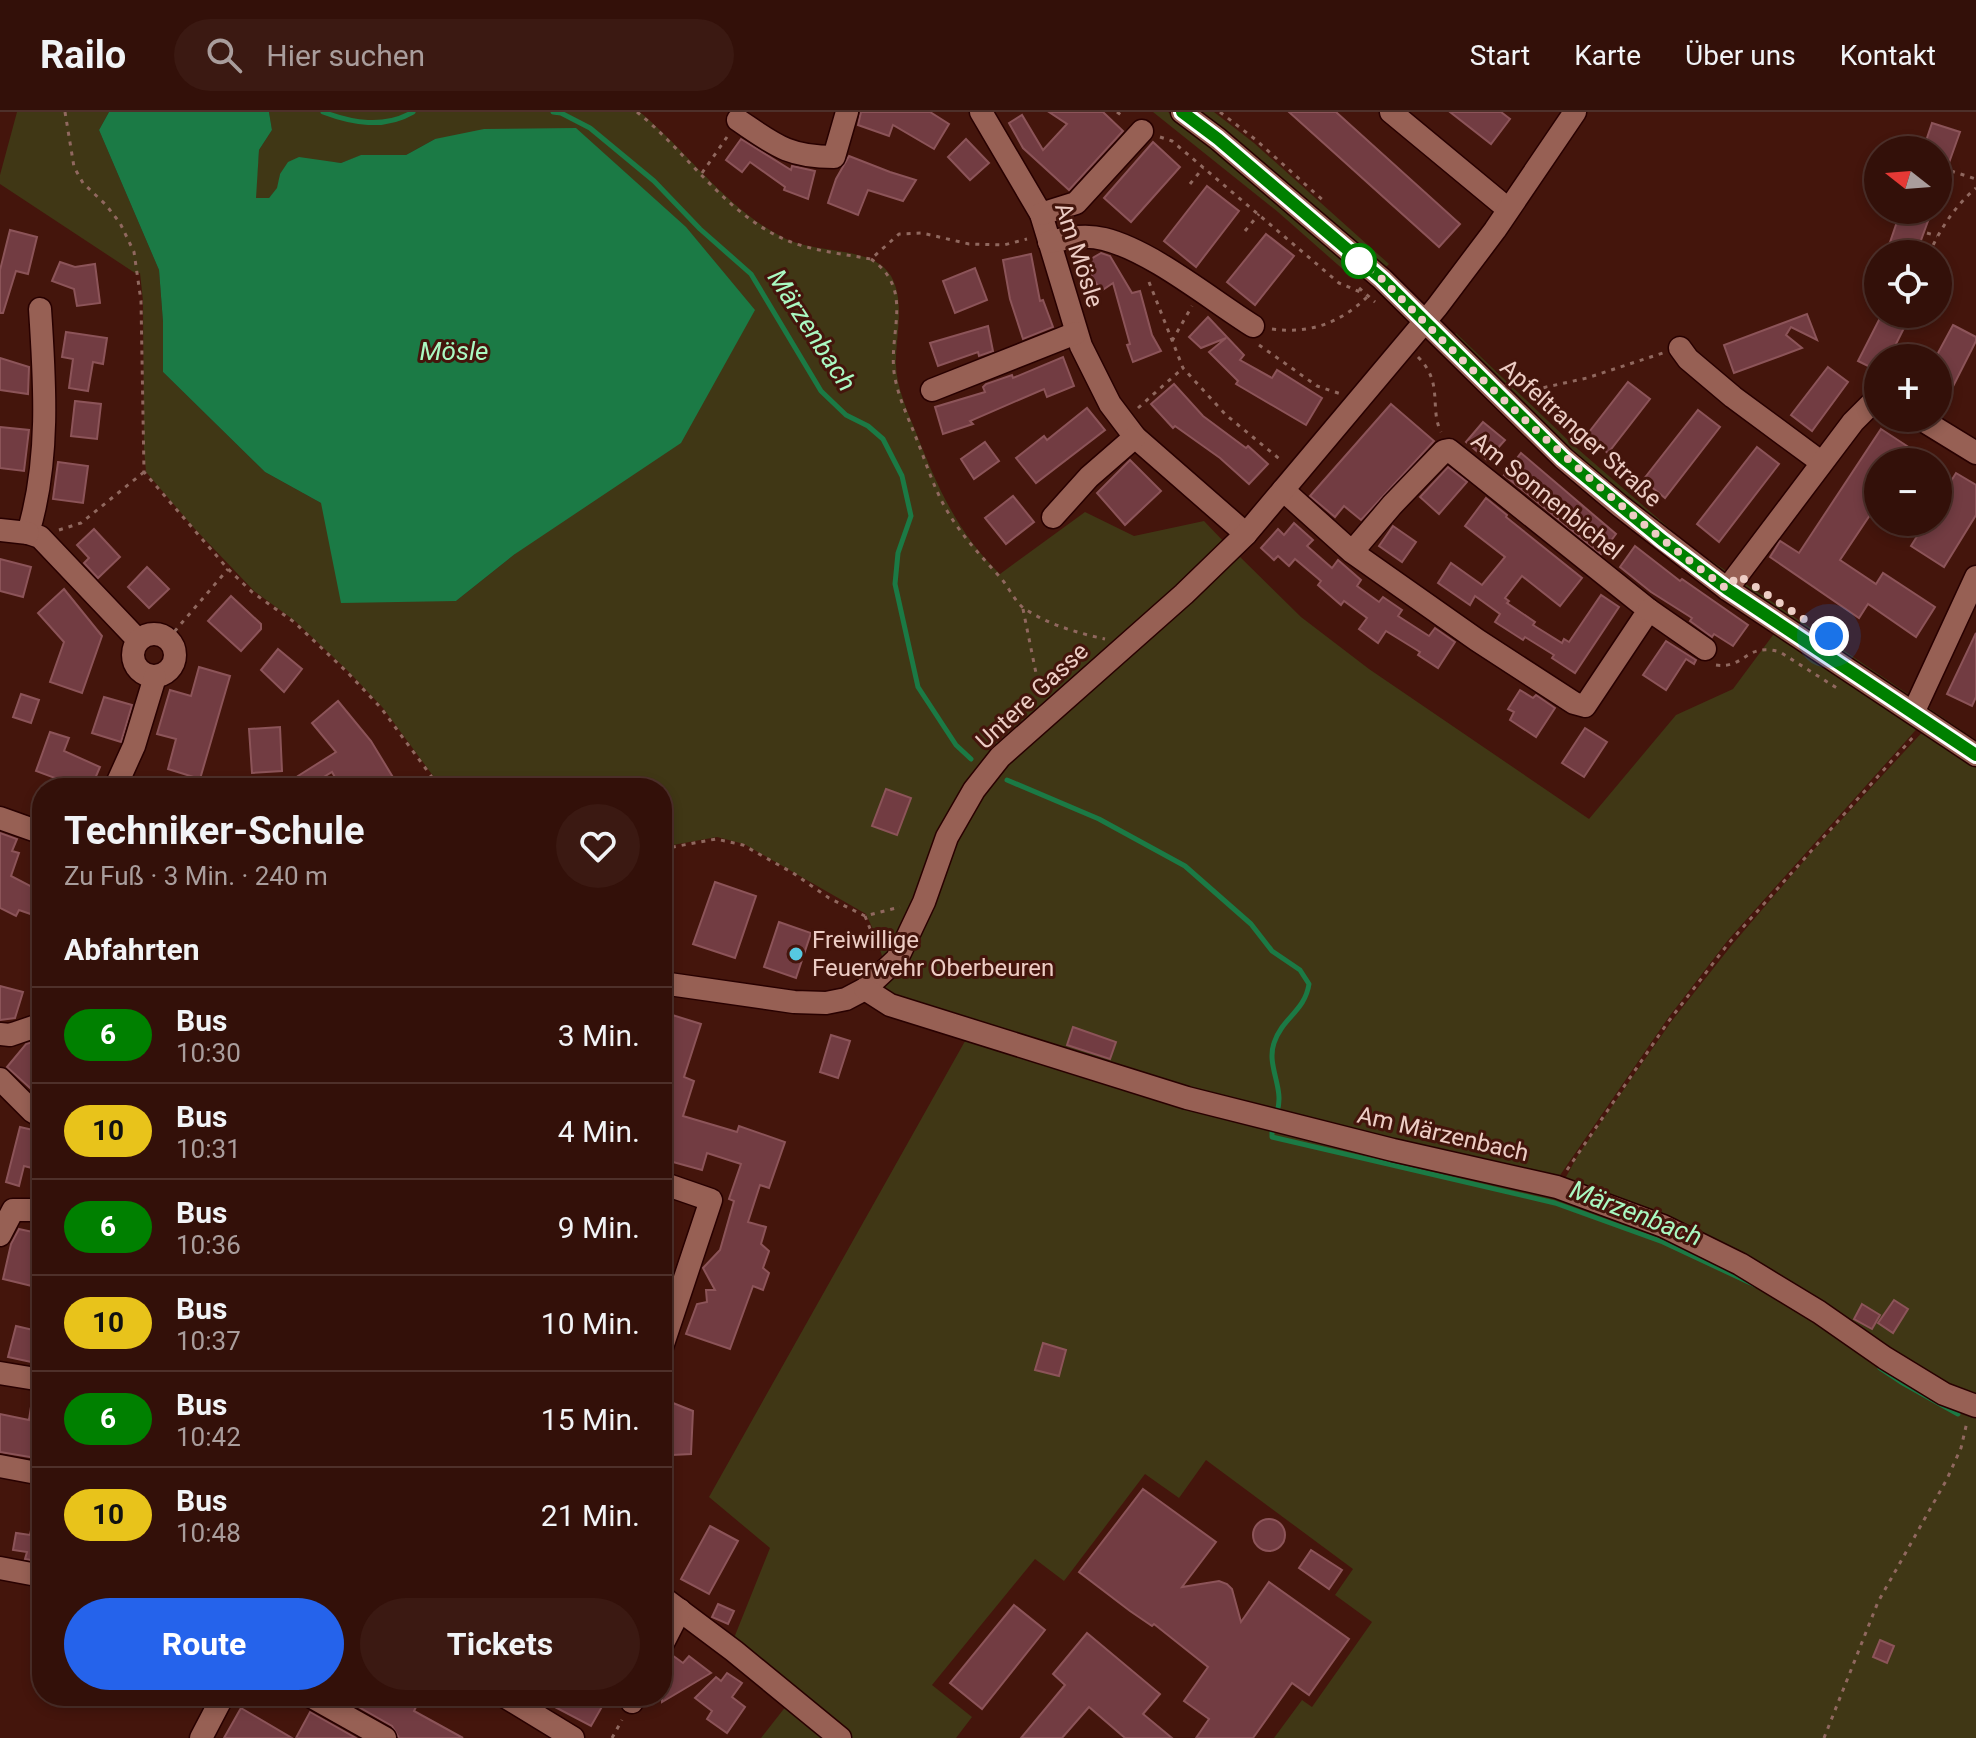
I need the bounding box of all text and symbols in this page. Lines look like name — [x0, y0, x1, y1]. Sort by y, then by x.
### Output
search box — [174, 19, 734, 91]
text: Railo — [40, 33, 126, 77]
icon: search — [202, 33, 246, 77]
text: Hier suchen — [266, 38, 425, 73]
text: Start — [1470, 39, 1530, 72]
text: Karte — [1574, 39, 1641, 72]
text: Über uns — [1685, 39, 1796, 72]
text: Kontakt — [1840, 39, 1936, 72]
north arrow — [1864, 136, 1952, 224]
map controls — [1864, 136, 1952, 536]
street label: Am Mösle — [1049, 199, 1109, 311]
button: locate — [1864, 240, 1952, 328]
unlabelled marker — [1342, 244, 1376, 278]
water label: Märzenbach — [762, 264, 862, 396]
water label: Mösle — [420, 336, 488, 366]
button: + — [1864, 344, 1952, 432]
street label: Apfeltranger Straße — [1494, 353, 1668, 513]
street label: Am Sonnenbichel — [1466, 426, 1628, 566]
button: − — [1864, 448, 1952, 536]
your location — [1809, 616, 1849, 656]
street label: Untere Gasse — [970, 637, 1094, 755]
button: heart — [556, 804, 640, 888]
text: Techniker-Schule — [64, 809, 364, 853]
text: Zu Fuß · 3 Min. · 240 m — [64, 861, 328, 891]
place label: Freiwillige Feuerwehr Oberbeuren — [812, 926, 1054, 982]
text: Abfahrten — [64, 932, 200, 967]
marker: Freiwillige Feuerwehr Oberbeuren — [787, 945, 805, 963]
text: Bus — [176, 1003, 227, 1038]
text: 6 — [100, 1018, 116, 1051]
text: 3 Min. — [558, 1018, 640, 1053]
text: 10:30 — [176, 1038, 241, 1068]
text: Bus — [176, 1099, 227, 1134]
street label: Am Märzenbach — [1355, 1101, 1531, 1167]
text: 10 — [92, 1114, 124, 1147]
text: 4 Min. — [558, 1114, 640, 1149]
text: 10:31 — [176, 1134, 241, 1164]
water label: Märzenbach — [1566, 1174, 1706, 1252]
text: Bus — [176, 1195, 227, 1230]
text: 6 — [100, 1210, 116, 1243]
text: 9 Min. — [558, 1210, 640, 1245]
text: 10:36 — [176, 1230, 241, 1260]
text: Bus — [176, 1291, 227, 1326]
text: 10 — [92, 1306, 124, 1339]
text: 10 Min. — [541, 1306, 640, 1341]
text: 10:37 — [176, 1326, 241, 1356]
text: Bus — [176, 1387, 227, 1422]
text: 6 — [100, 1402, 116, 1435]
text: 15 Min. — [541, 1402, 640, 1437]
text: 10:42 — [176, 1422, 241, 1452]
text: Bus — [176, 1483, 227, 1518]
text: 10 — [92, 1498, 124, 1531]
text: 21 Min. — [541, 1498, 640, 1533]
text: 10:48 — [176, 1518, 241, 1548]
button: Route — [64, 1598, 344, 1690]
button: Tickets — [360, 1598, 640, 1690]

